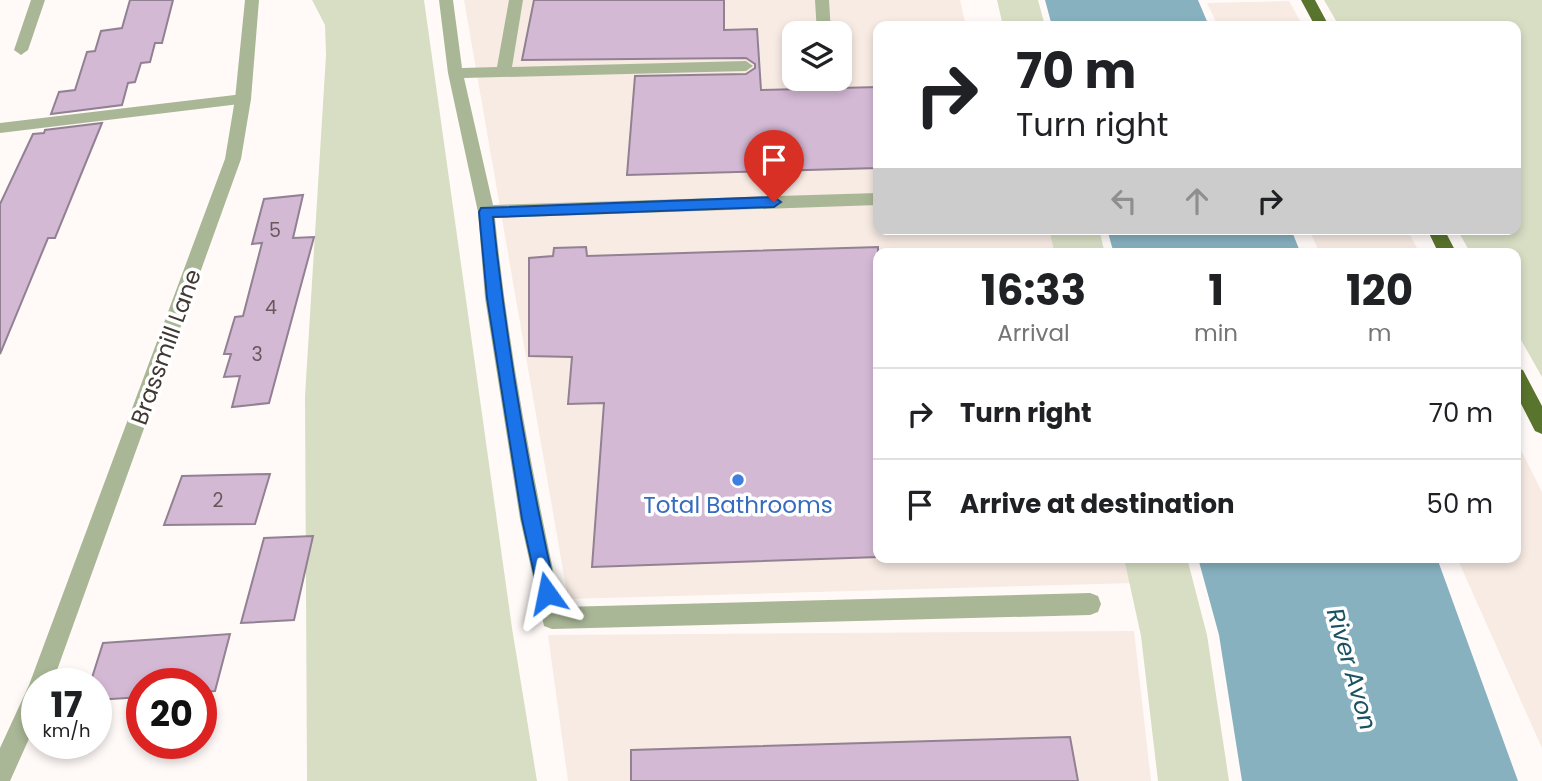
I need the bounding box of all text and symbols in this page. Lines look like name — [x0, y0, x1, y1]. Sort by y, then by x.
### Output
map controls — [782, 21, 852, 91]
button: layers — [782, 21, 852, 91]
text: 70 m — [1016, 37, 1136, 105]
icon: right — [901, 49, 992, 140]
text: Turn right — [1016, 102, 1168, 147]
pin — [744, 130, 804, 202]
icon: arrive — [755, 141, 793, 179]
icon: left — [1105, 182, 1143, 220]
icon: ahead — [1178, 182, 1216, 220]
icon: right — [1251, 182, 1289, 220]
house number: 5 — [269, 217, 281, 244]
text: 16:33 — [981, 261, 1086, 320]
text: 1 — [1208, 261, 1224, 320]
text: 120 — [1346, 261, 1413, 320]
street label: Brassmill Lane — [123, 265, 209, 429]
house number: 4 — [265, 294, 277, 321]
text: Arrival — [997, 317, 1070, 349]
text: min — [1194, 317, 1238, 349]
text: m — [1368, 317, 1391, 349]
house number: 3 — [251, 341, 263, 368]
icon: right — [901, 395, 939, 433]
text: Turn right — [960, 395, 1092, 431]
text: 70 m — [1429, 395, 1493, 431]
marker: Total Bathrooms — [730, 472, 746, 488]
icon: arrive — [901, 486, 939, 524]
text: Arrive at destination — [960, 486, 1235, 522]
text: 50 m — [1427, 486, 1493, 522]
house number: 2 — [213, 487, 224, 514]
place label: Total Bathrooms — [643, 489, 833, 521]
position arrow — [510, 556, 584, 630]
water label: River Avon — [1319, 604, 1385, 734]
speed limit sign: 20 — [126, 668, 217, 759]
text: 17 — [51, 680, 82, 729]
text: km/h — [43, 718, 90, 743]

